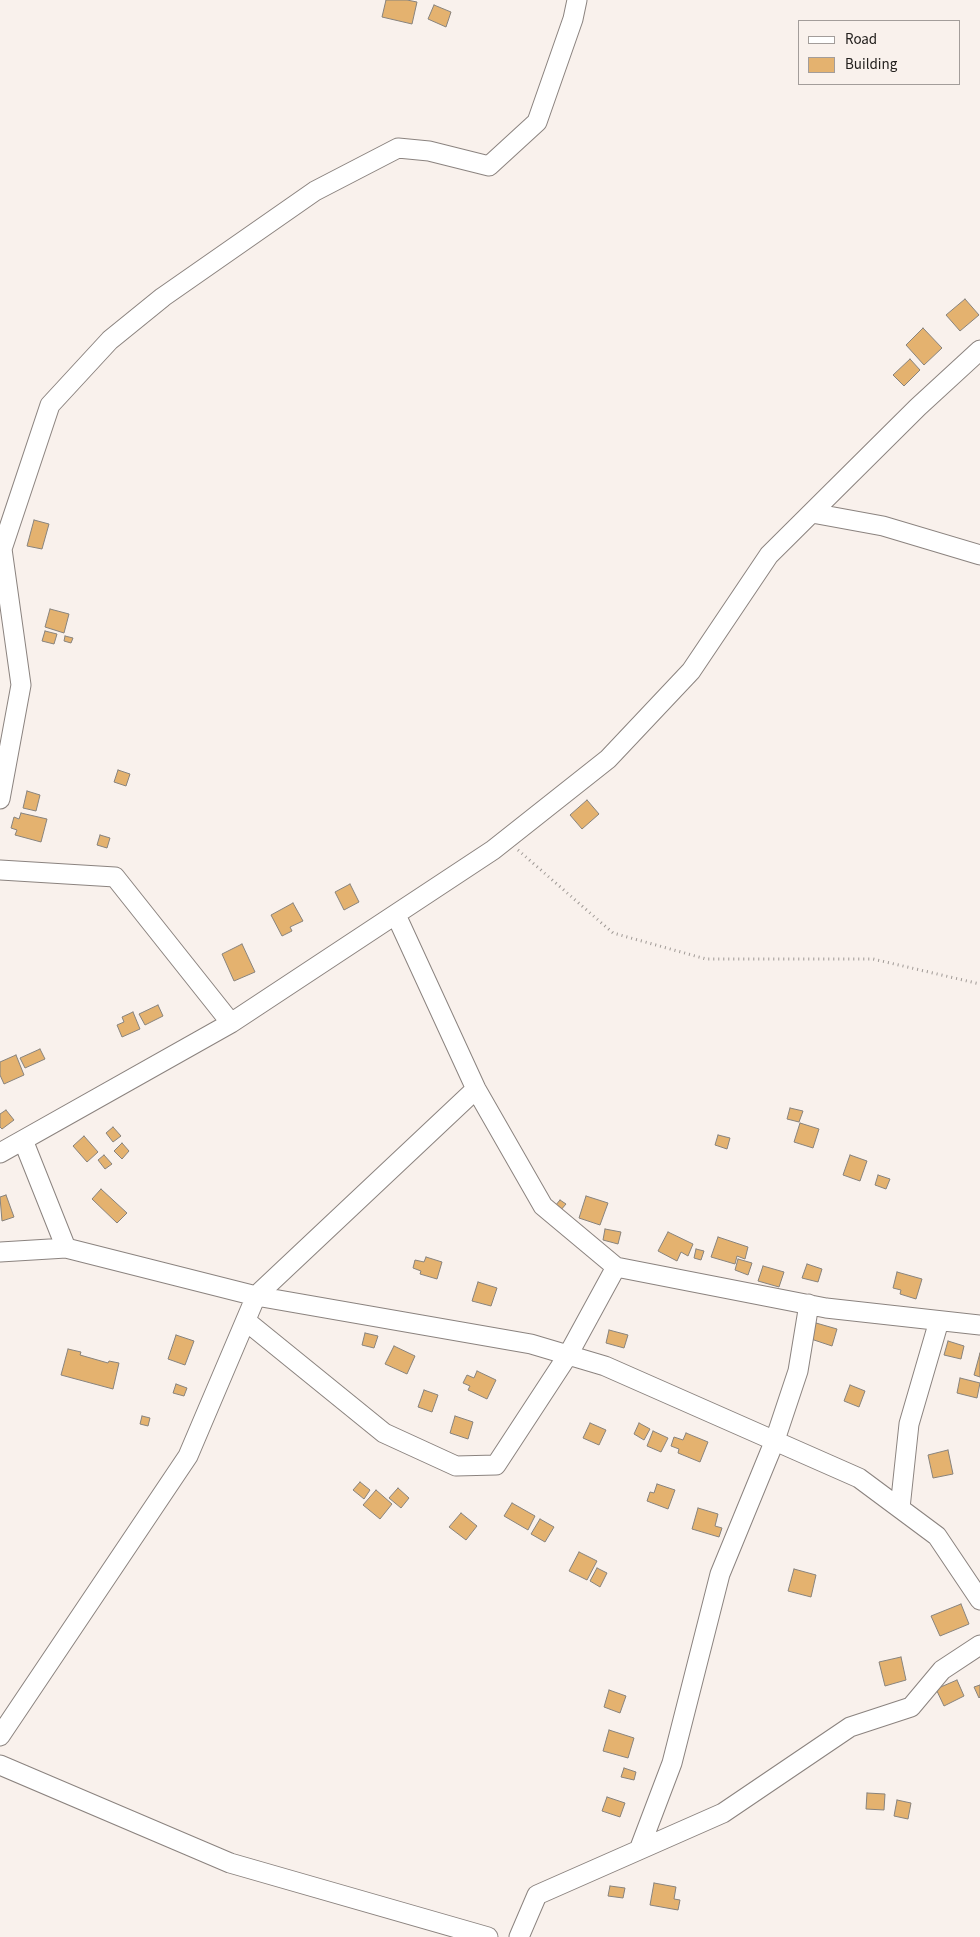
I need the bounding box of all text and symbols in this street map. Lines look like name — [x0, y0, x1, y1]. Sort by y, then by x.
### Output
legend — [798, 20, 960, 85]
text: Road — [845, 29, 877, 50]
text: Building — [845, 54, 897, 75]

